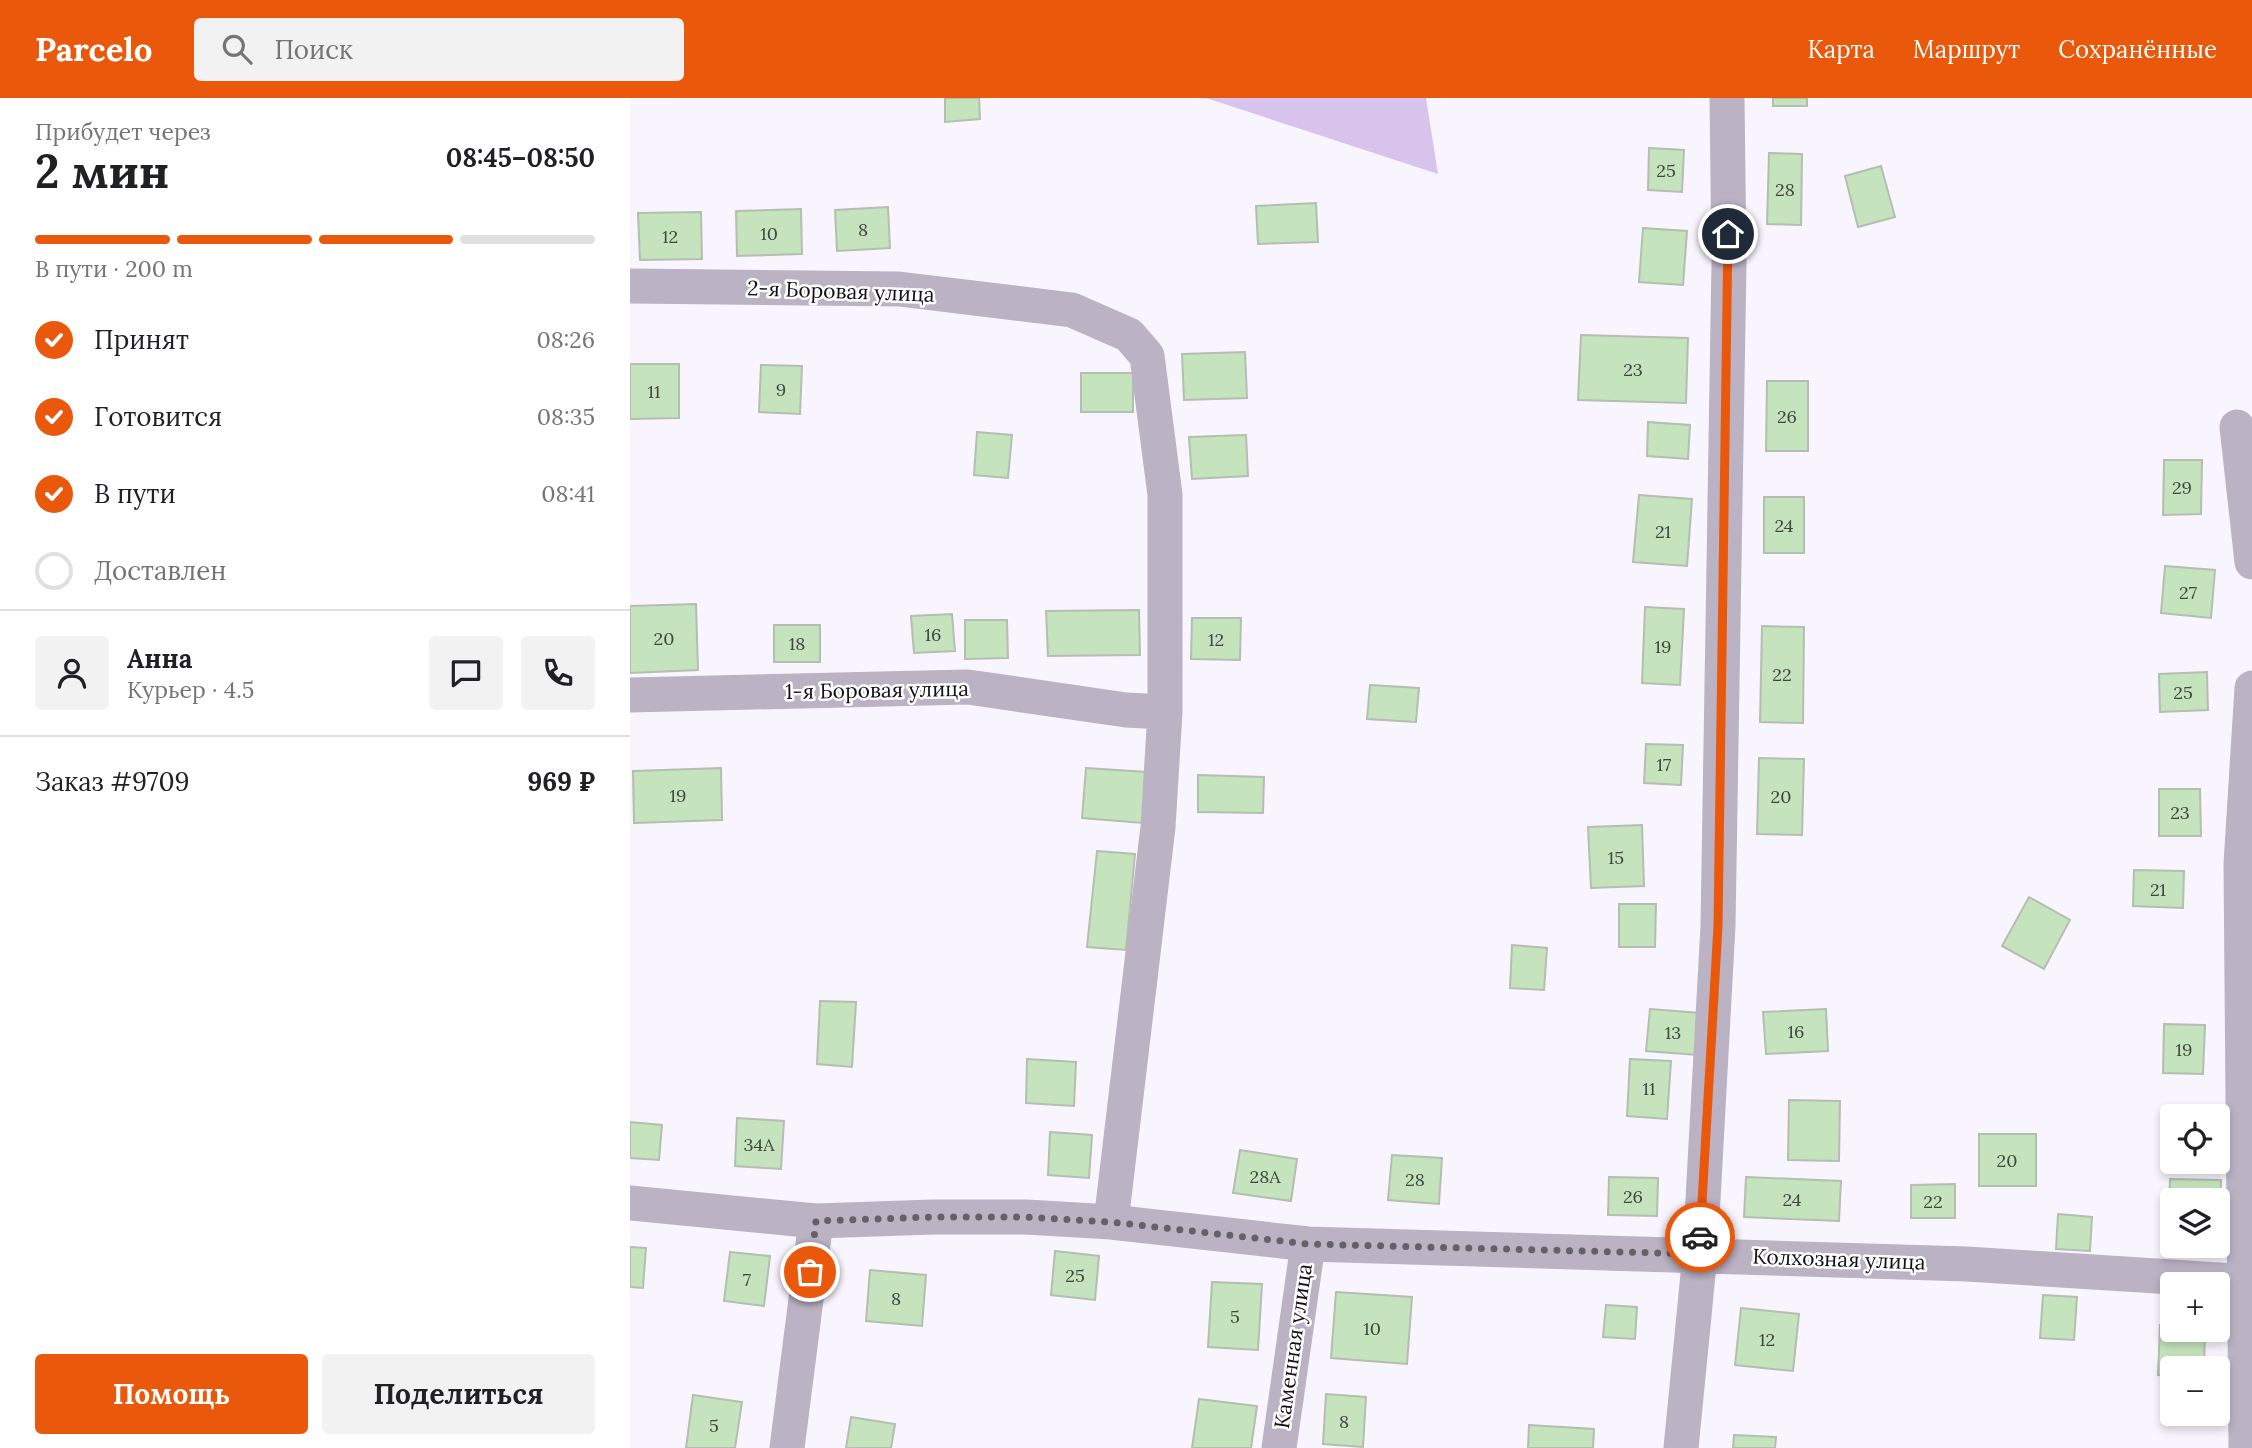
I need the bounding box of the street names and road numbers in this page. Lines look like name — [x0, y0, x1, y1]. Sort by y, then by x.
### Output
street label: 2-я Боровая улица — [747, 274, 935, 308]
street label: 1-я Боровая улица — [785, 675, 969, 705]
street label: Колхозная улица — [1752, 1242, 1926, 1276]
street label: Каменная улица — [1268, 1262, 1318, 1430]

